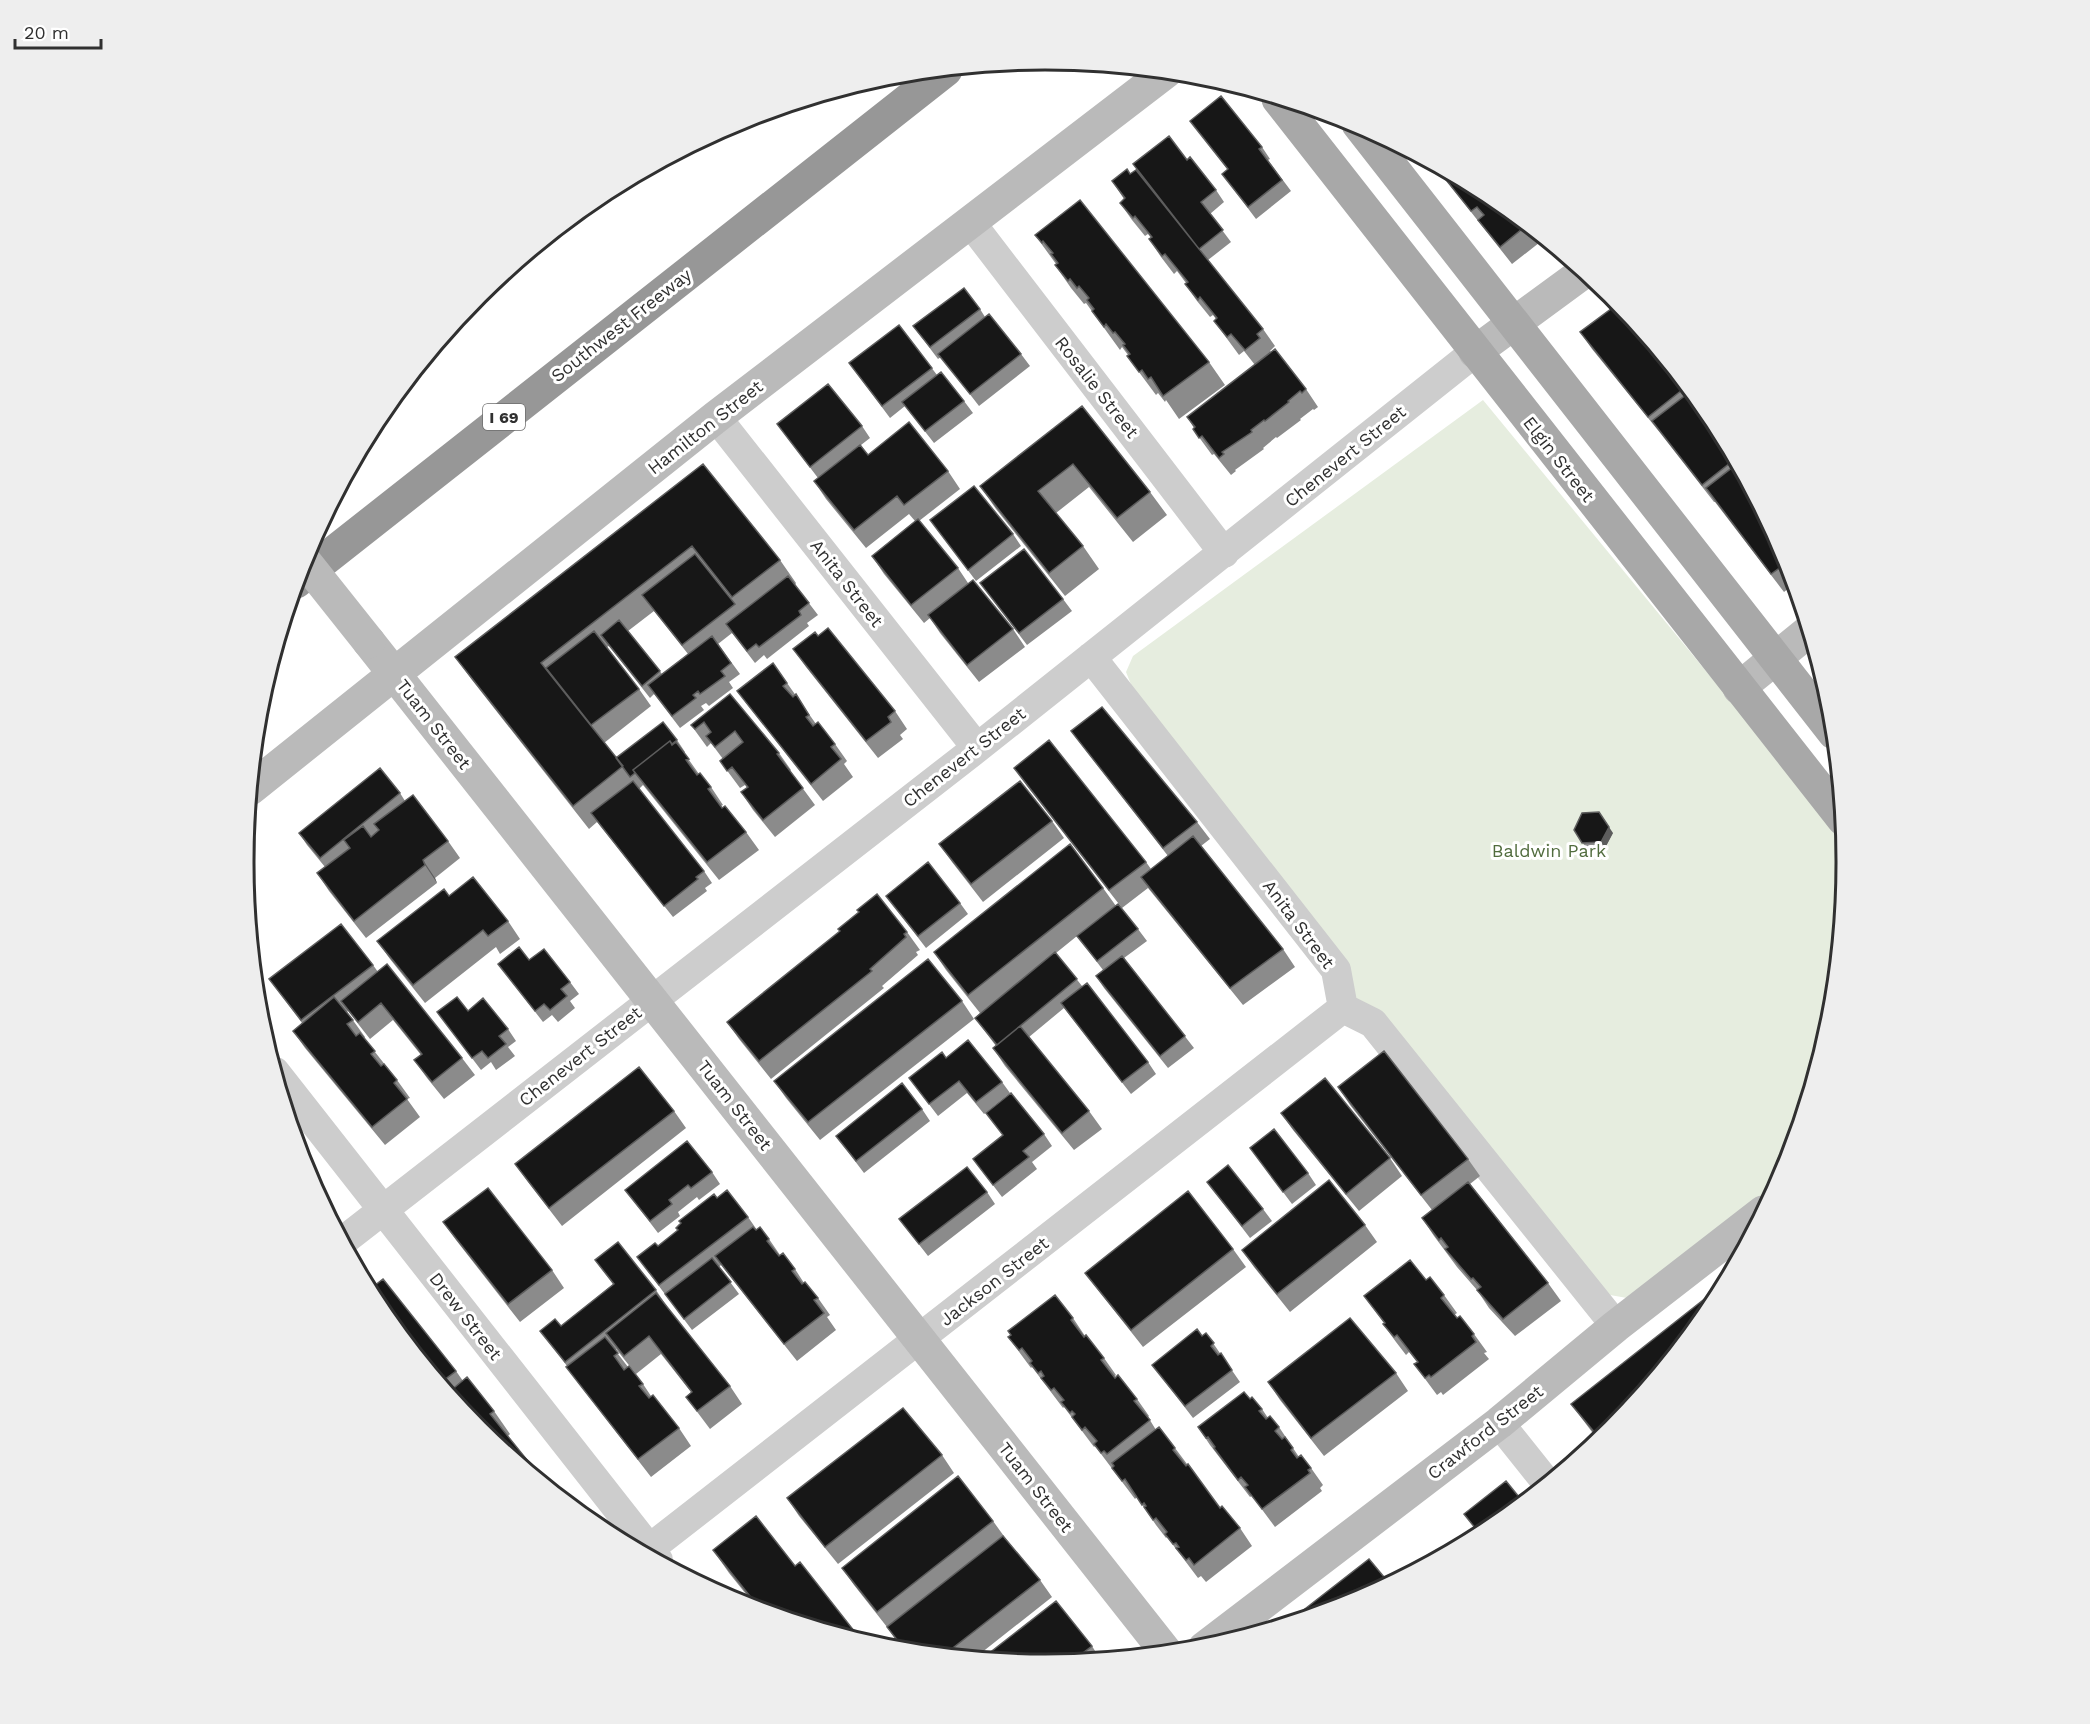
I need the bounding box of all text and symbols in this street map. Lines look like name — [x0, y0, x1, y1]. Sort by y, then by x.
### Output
scale bar — [15, 12, 100, 50]
text: 20 m — [24, 22, 69, 43]
street label: Southwest Freeway — [547, 263, 696, 386]
street label: Rosalie Street — [1051, 332, 1143, 442]
street label: Hamilton Street — [643, 375, 767, 478]
street label: Chenevert Street — [1280, 400, 1410, 511]
road number: I 69 — [483, 404, 525, 430]
street label: Elgin Street — [1519, 412, 1599, 506]
street label: Anita Street — [806, 535, 888, 631]
street label: Tuam Street — [392, 675, 476, 774]
street label: Chenevert Street — [899, 702, 1030, 811]
park label: Baldwin Park — [1492, 840, 1606, 861]
street label: Anita Street — [1259, 876, 1339, 973]
street label: Chenevert Street — [515, 1001, 646, 1110]
street label: Tuam Street — [693, 1056, 777, 1155]
street label: Jackson Street — [936, 1232, 1053, 1330]
street label: Drew Street — [425, 1268, 507, 1364]
street label: Crawford Street — [1423, 1380, 1547, 1484]
street label: Tuam Street — [994, 1438, 1078, 1537]

